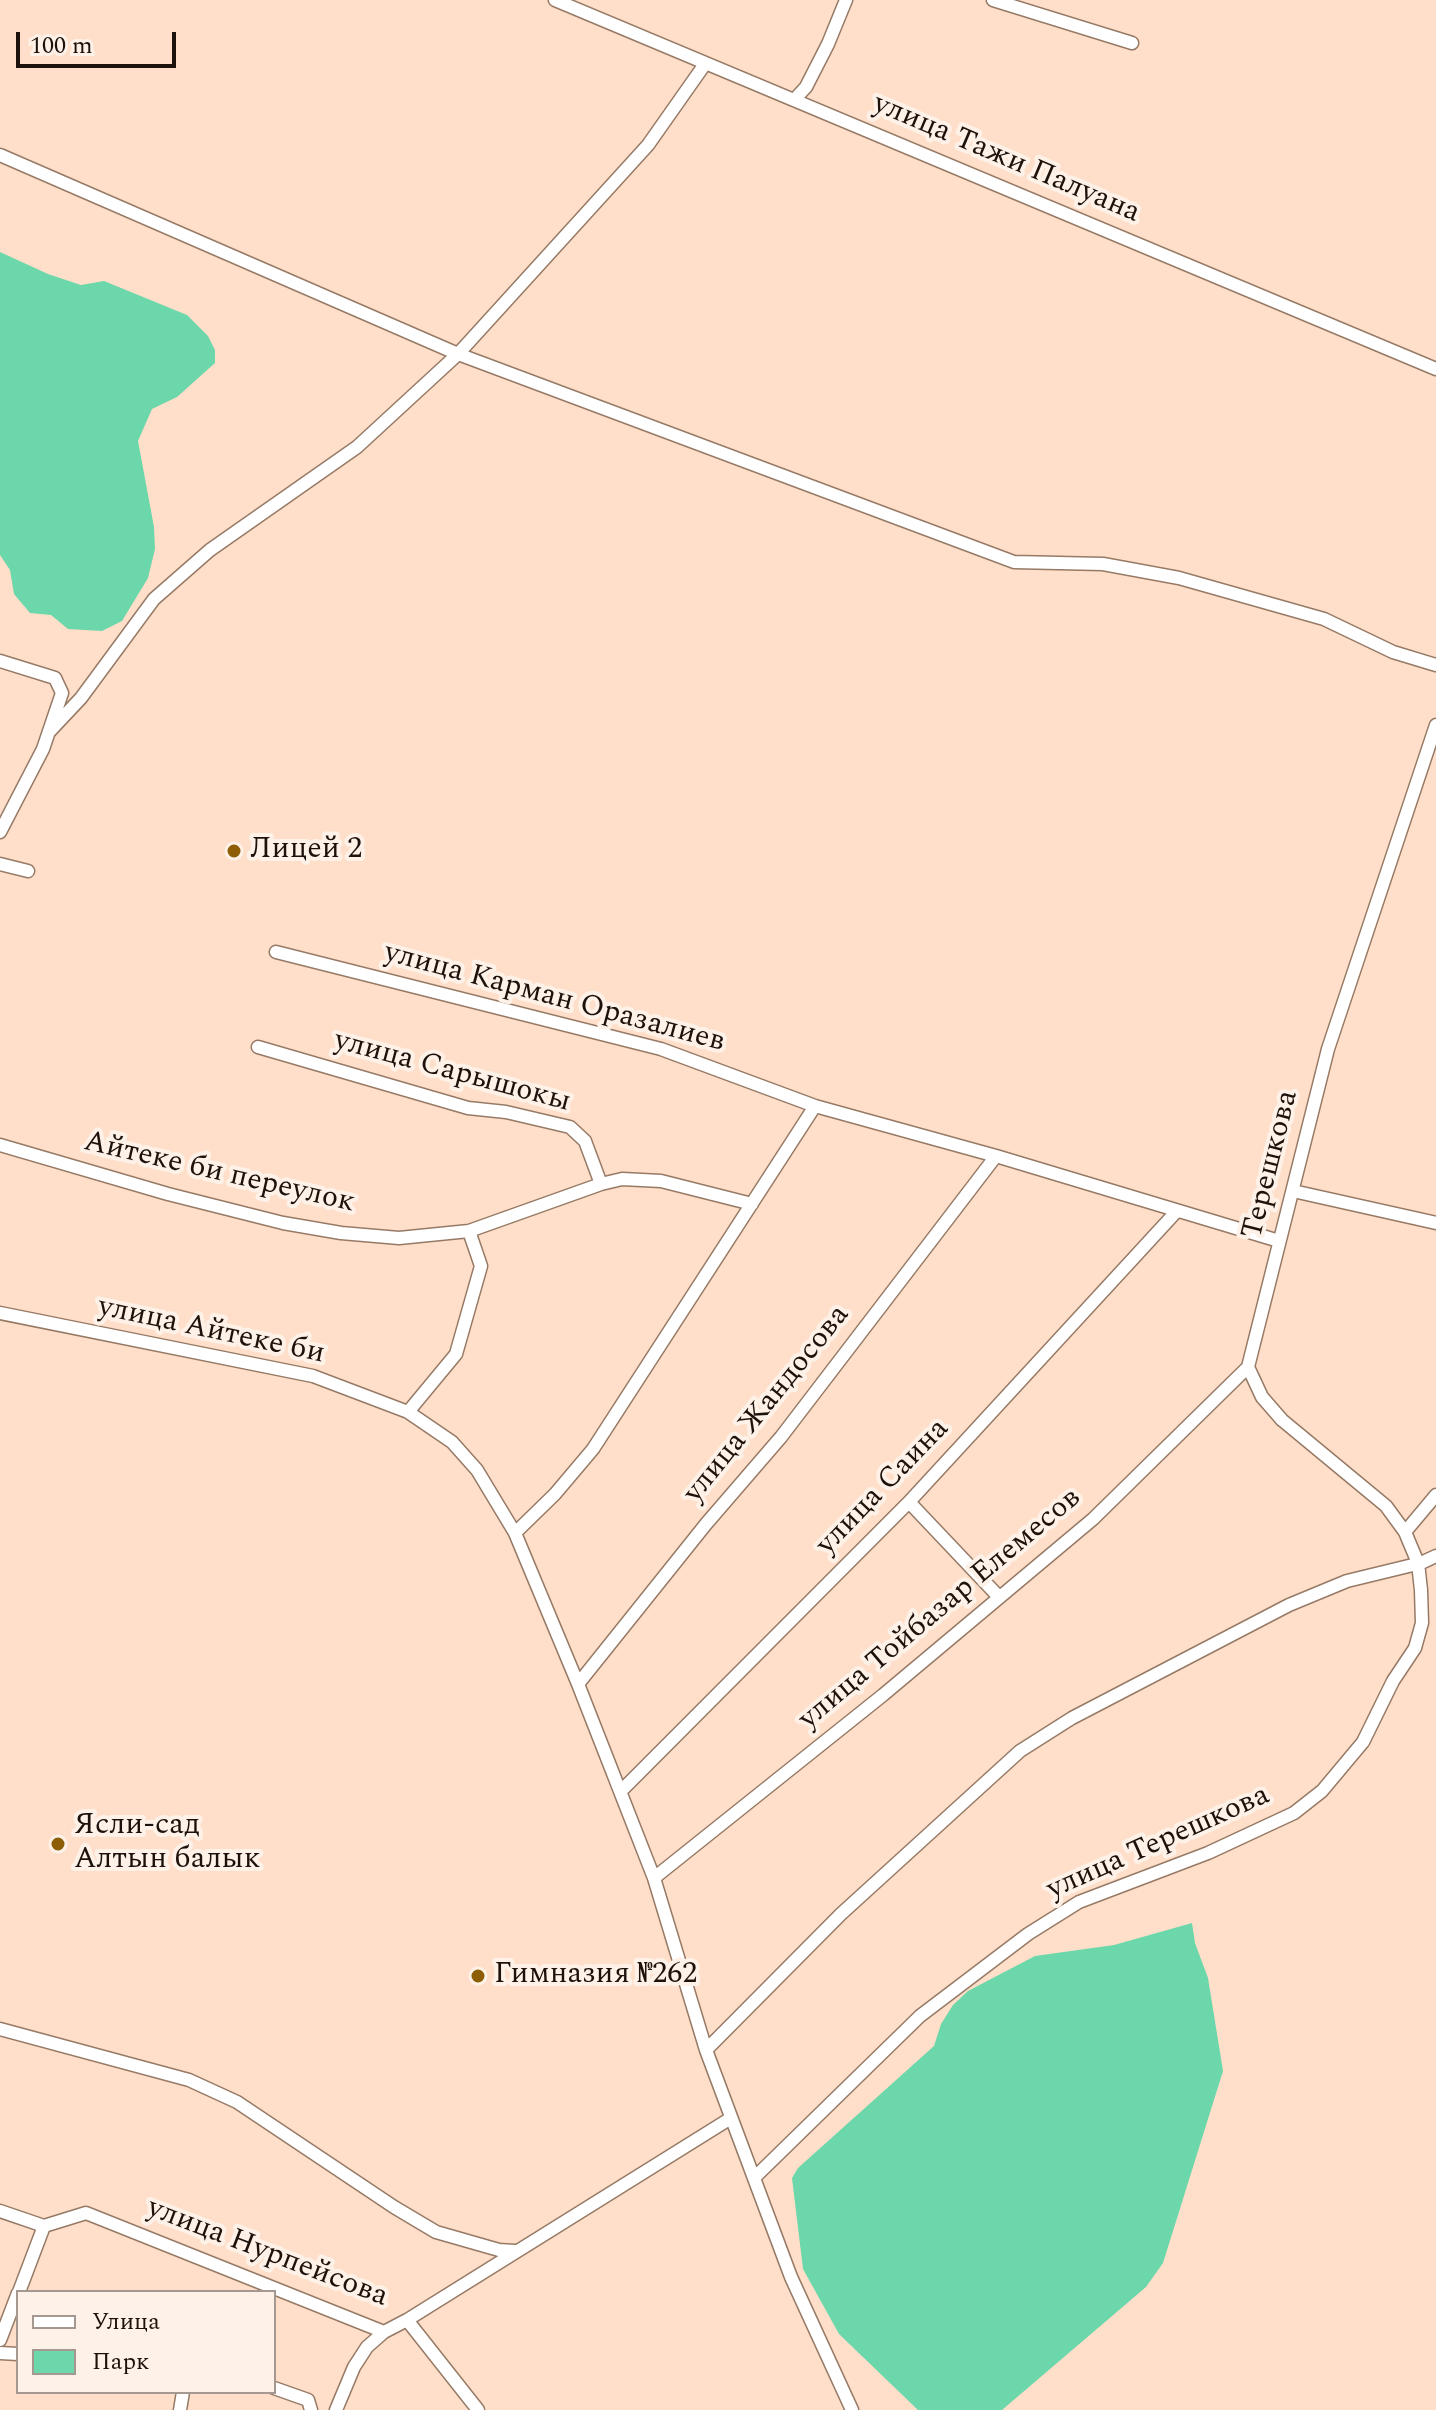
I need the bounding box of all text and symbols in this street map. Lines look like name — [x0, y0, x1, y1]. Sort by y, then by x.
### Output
scale bar — [20, 16, 180, 66]
text: 100 m — [30, 28, 93, 64]
street label: улица Тажи Палуана — [867, 87, 1145, 233]
place label: Лицей 2 — [250, 833, 362, 869]
marker: Лицей 2 — [225, 842, 243, 860]
street label: улица Карман Оразалиев — [380, 936, 728, 1062]
street label: улица Сарышокы — [330, 1024, 574, 1122]
street label: Терешкова — [1236, 1087, 1308, 1243]
street label: Айтеке би переулок — [80, 1125, 358, 1223]
street label: улица Айтеке би — [94, 1290, 328, 1374]
street label: улица Жандосова — [677, 1299, 859, 1511]
street label: улица Саина — [810, 1412, 958, 1564]
street label: улица Тойбазар Елемесов — [793, 1482, 1089, 1738]
street label: улица Терешкова — [1042, 1779, 1276, 1909]
place label: Ясли-сад Алтын балык — [74, 1809, 260, 1880]
marker: Ясли-сад Алтын балык — [49, 1835, 67, 1853]
place label: Гимназия №262 — [494, 1958, 697, 1994]
marker: Гимназия №262 — [469, 1967, 487, 1985]
street label: улица Нурпейсова — [141, 2191, 393, 2317]
legend — [16, 2290, 276, 2394]
text: Улица — [92, 2304, 160, 2340]
text: Парк — [92, 2344, 149, 2380]

